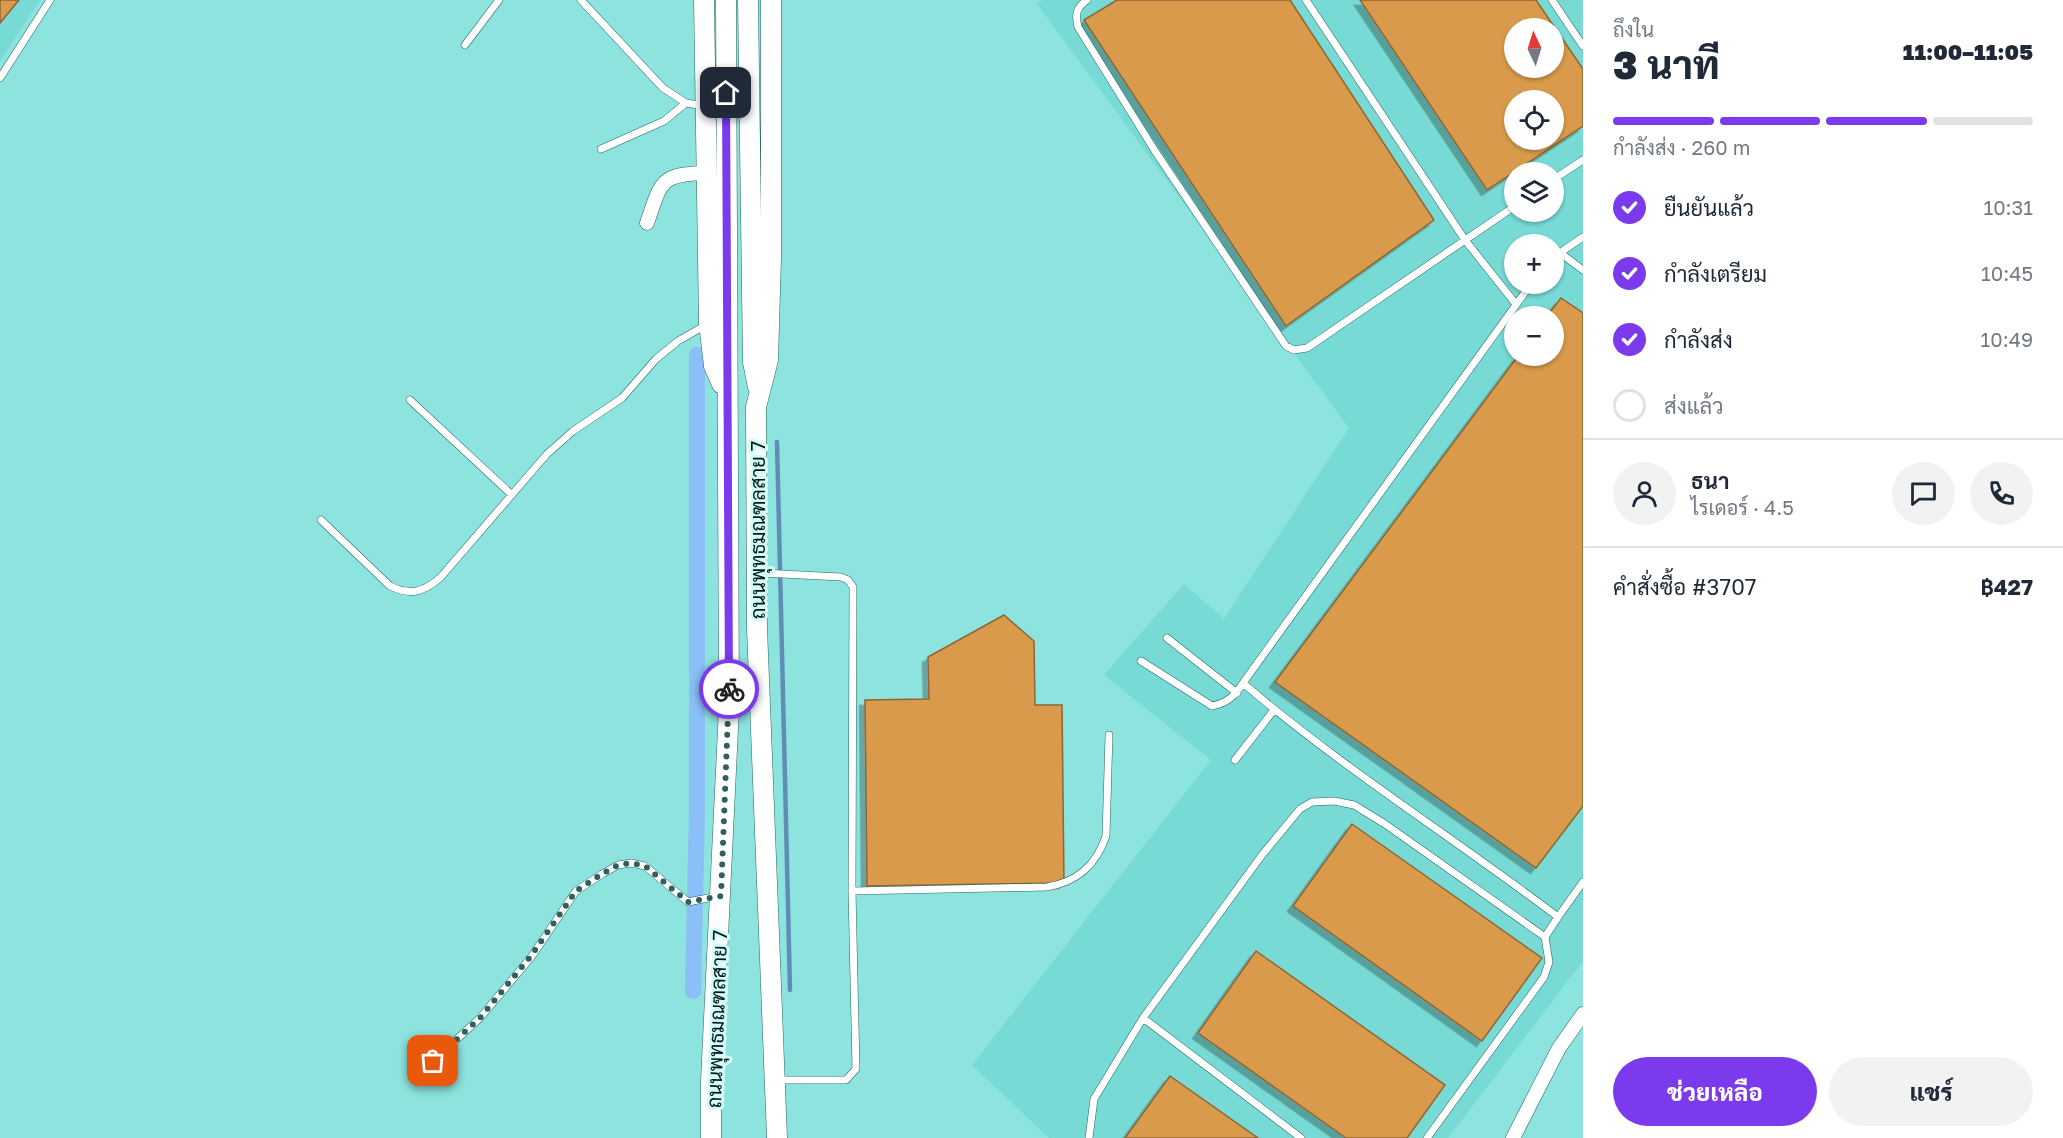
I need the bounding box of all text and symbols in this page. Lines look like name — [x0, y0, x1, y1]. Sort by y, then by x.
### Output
text: ถึงใน — [1613, 17, 1654, 41]
north arrow — [1504, 18, 1564, 78]
map controls — [1504, 18, 1564, 366]
text: 11:00–11:05 — [1903, 38, 2033, 65]
text: 3 นาที — [1613, 41, 1720, 88]
pin — [700, 67, 751, 118]
icon: home — [709, 76, 742, 109]
button: locate — [1504, 90, 1564, 150]
text: กำลังส่ง · 260 m — [1613, 135, 1750, 159]
button: layers — [1504, 162, 1564, 222]
icon: check — [1613, 191, 1646, 224]
text: ยืนยันแล้ว — [1664, 194, 1754, 221]
text: 10:31 — [1984, 195, 2033, 219]
button: + — [1504, 234, 1564, 294]
icon: check — [1613, 257, 1646, 290]
text: กำลังเตรียม — [1664, 260, 1767, 287]
text: 10:45 — [1981, 261, 2033, 285]
button: − — [1504, 306, 1564, 366]
icon: check — [1613, 323, 1646, 356]
text: กำลังส่ง — [1664, 326, 1733, 353]
text: 10:49 — [1981, 327, 2033, 351]
text: ส่งแล้ว — [1664, 392, 1724, 419]
street label: ถนนพุทธมณฑลสาย 7 — [745, 441, 772, 619]
button: person — [1613, 462, 1676, 525]
button: chat — [1892, 462, 1955, 525]
button: phone — [1970, 462, 2033, 525]
text: ธนา — [1691, 467, 1729, 494]
text: ไรเดอร์ · 4.5 — [1691, 495, 1794, 519]
text: คำสั่งซื้อ #3707 — [1613, 573, 1756, 600]
text: ฿427 — [1981, 573, 2033, 600]
courier — [699, 659, 759, 719]
icon: bike — [713, 673, 746, 706]
street label: ถนนพุทธมณฑลสาย 7 — [701, 929, 734, 1109]
pin — [407, 1035, 458, 1086]
icon: bag — [416, 1044, 449, 1077]
button: ช่วยเหลือ — [1613, 1057, 1817, 1126]
button: แชร์ — [1829, 1057, 2033, 1126]

